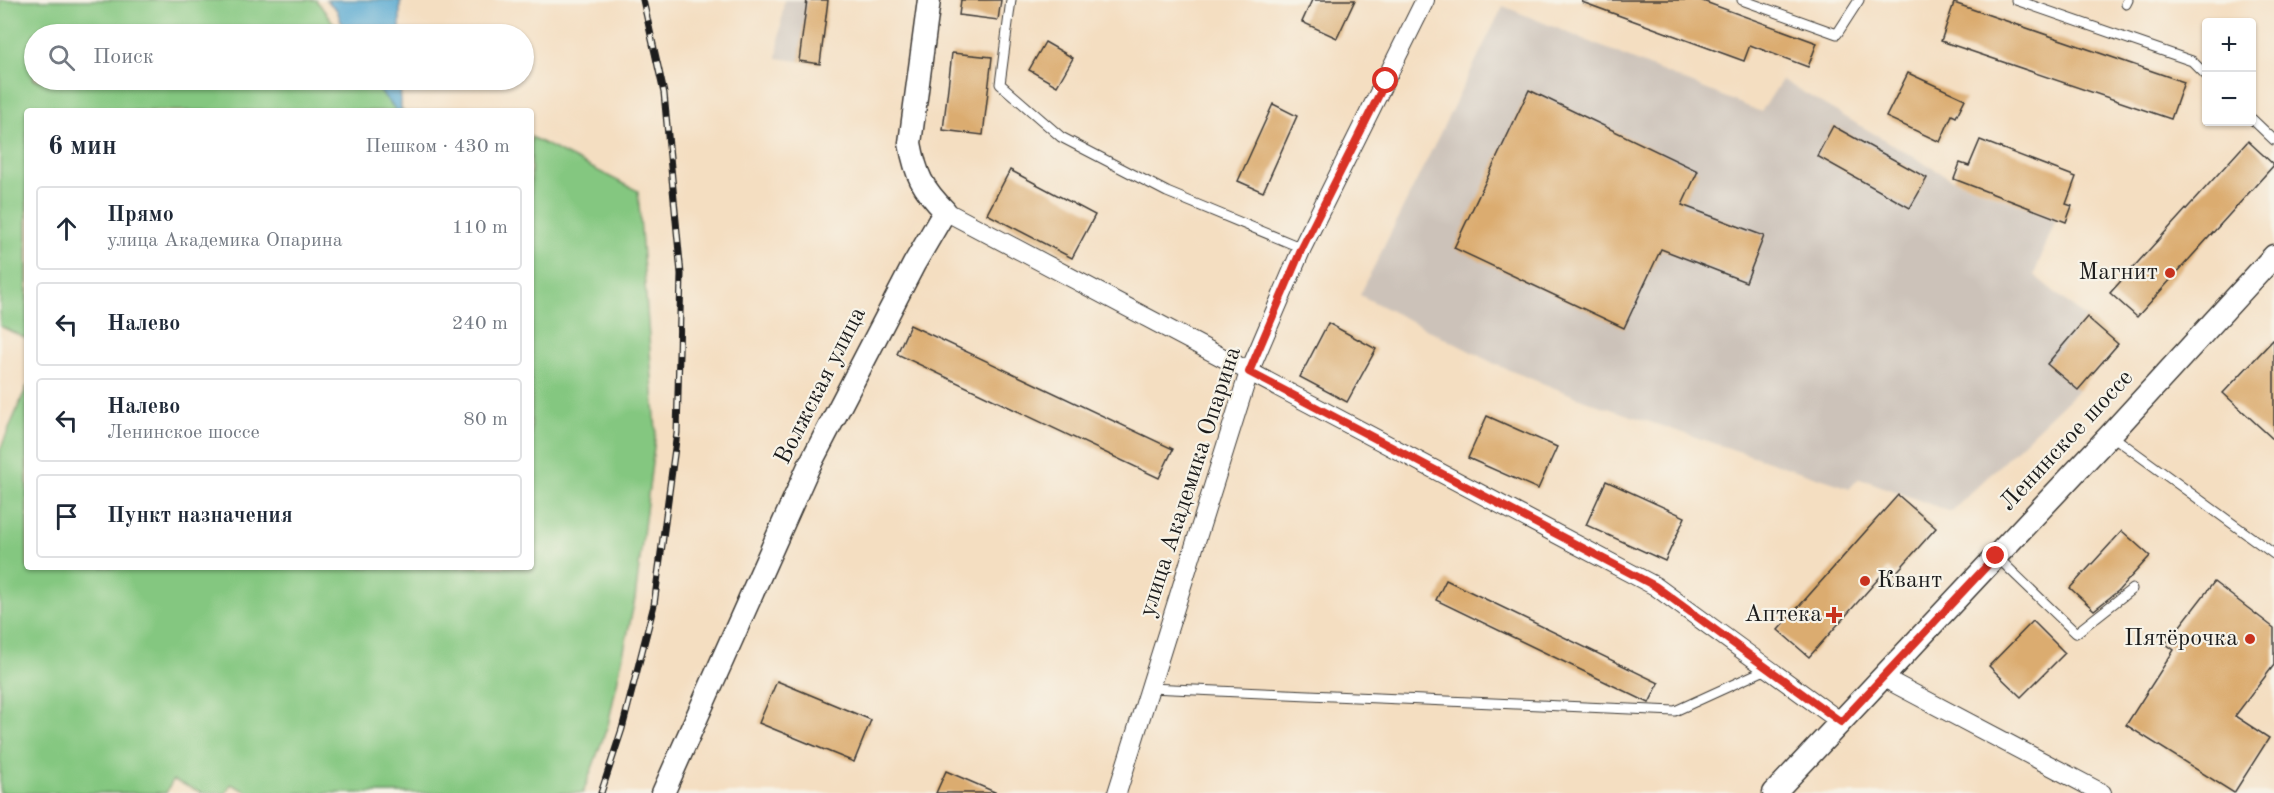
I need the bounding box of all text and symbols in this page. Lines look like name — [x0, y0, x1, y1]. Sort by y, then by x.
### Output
map controls — [2202, 18, 2256, 126]
button: + — [2202, 18, 2256, 72]
search box — [24, 24, 534, 90]
icon: search — [45, 41, 78, 74]
text: Поиск — [93, 46, 154, 68]
route start — [1372, 67, 1398, 93]
button: − — [2202, 72, 2256, 126]
text: 6 мин — [48, 134, 117, 160]
text: Пешком · 430 m — [365, 137, 510, 157]
text: Прямо — [107, 204, 174, 226]
icon: ahead — [50, 212, 83, 245]
text: 110 m — [452, 218, 508, 238]
text: улица Академика Опарина — [107, 231, 343, 251]
place label: Магнит — [2078, 261, 2158, 285]
marker: Магнит — [2163, 266, 2177, 280]
street label: Волжская улица — [771, 303, 871, 468]
icon: left — [50, 308, 83, 341]
text: Налево — [107, 313, 180, 335]
text: 240 m — [452, 314, 508, 334]
street label: улица Академика Опарина — [1136, 344, 1246, 620]
street label: Ленинское шоссе — [1996, 366, 2138, 516]
text: Налево — [107, 396, 180, 418]
icon: left — [50, 404, 83, 437]
text: 80 m — [463, 410, 508, 430]
text: Ленинское шоссе — [107, 423, 260, 443]
icon: arrive — [50, 500, 83, 533]
text: Пункт назначения — [107, 505, 293, 527]
route end — [1982, 542, 2008, 568]
place label: Квант — [1877, 569, 1942, 593]
marker: Квант — [1858, 574, 1872, 588]
place label: Аптека — [1744, 603, 1822, 627]
marker: Аптека — [1827, 608, 1841, 622]
place label: Пятёрочка — [2124, 627, 2238, 651]
marker: Пятёрочка — [2243, 632, 2257, 646]

